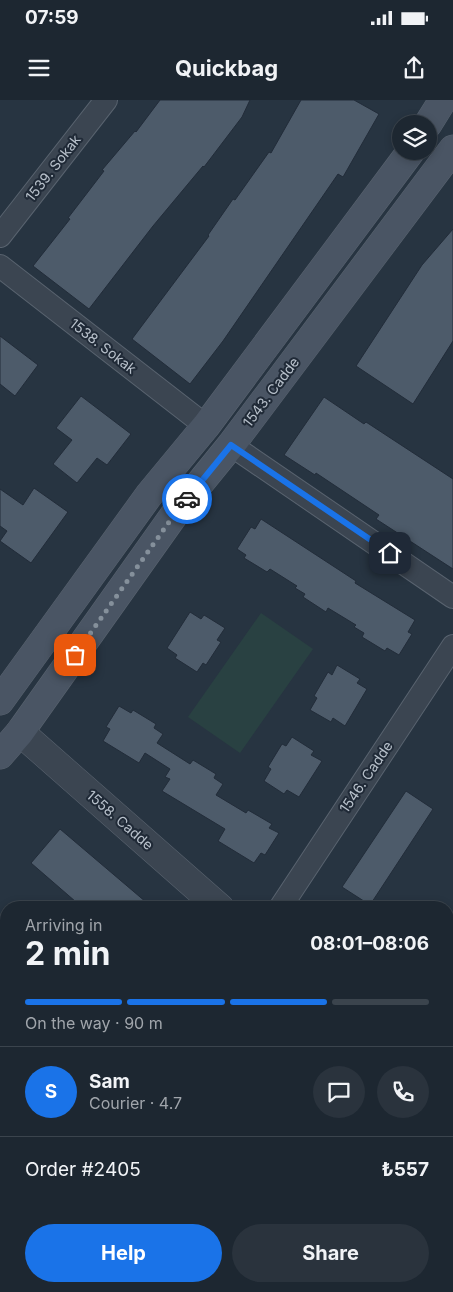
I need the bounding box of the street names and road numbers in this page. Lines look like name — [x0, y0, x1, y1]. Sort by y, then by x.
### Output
street label: 1539. Sokak — [21, 131, 84, 204]
street label: 1538. Sokak — [67, 314, 140, 377]
street label: 1543. Cadde — [239, 353, 302, 430]
street label: 1546. Cadde — [335, 738, 396, 816]
street label: 1558. Cadde — [84, 786, 157, 853]

